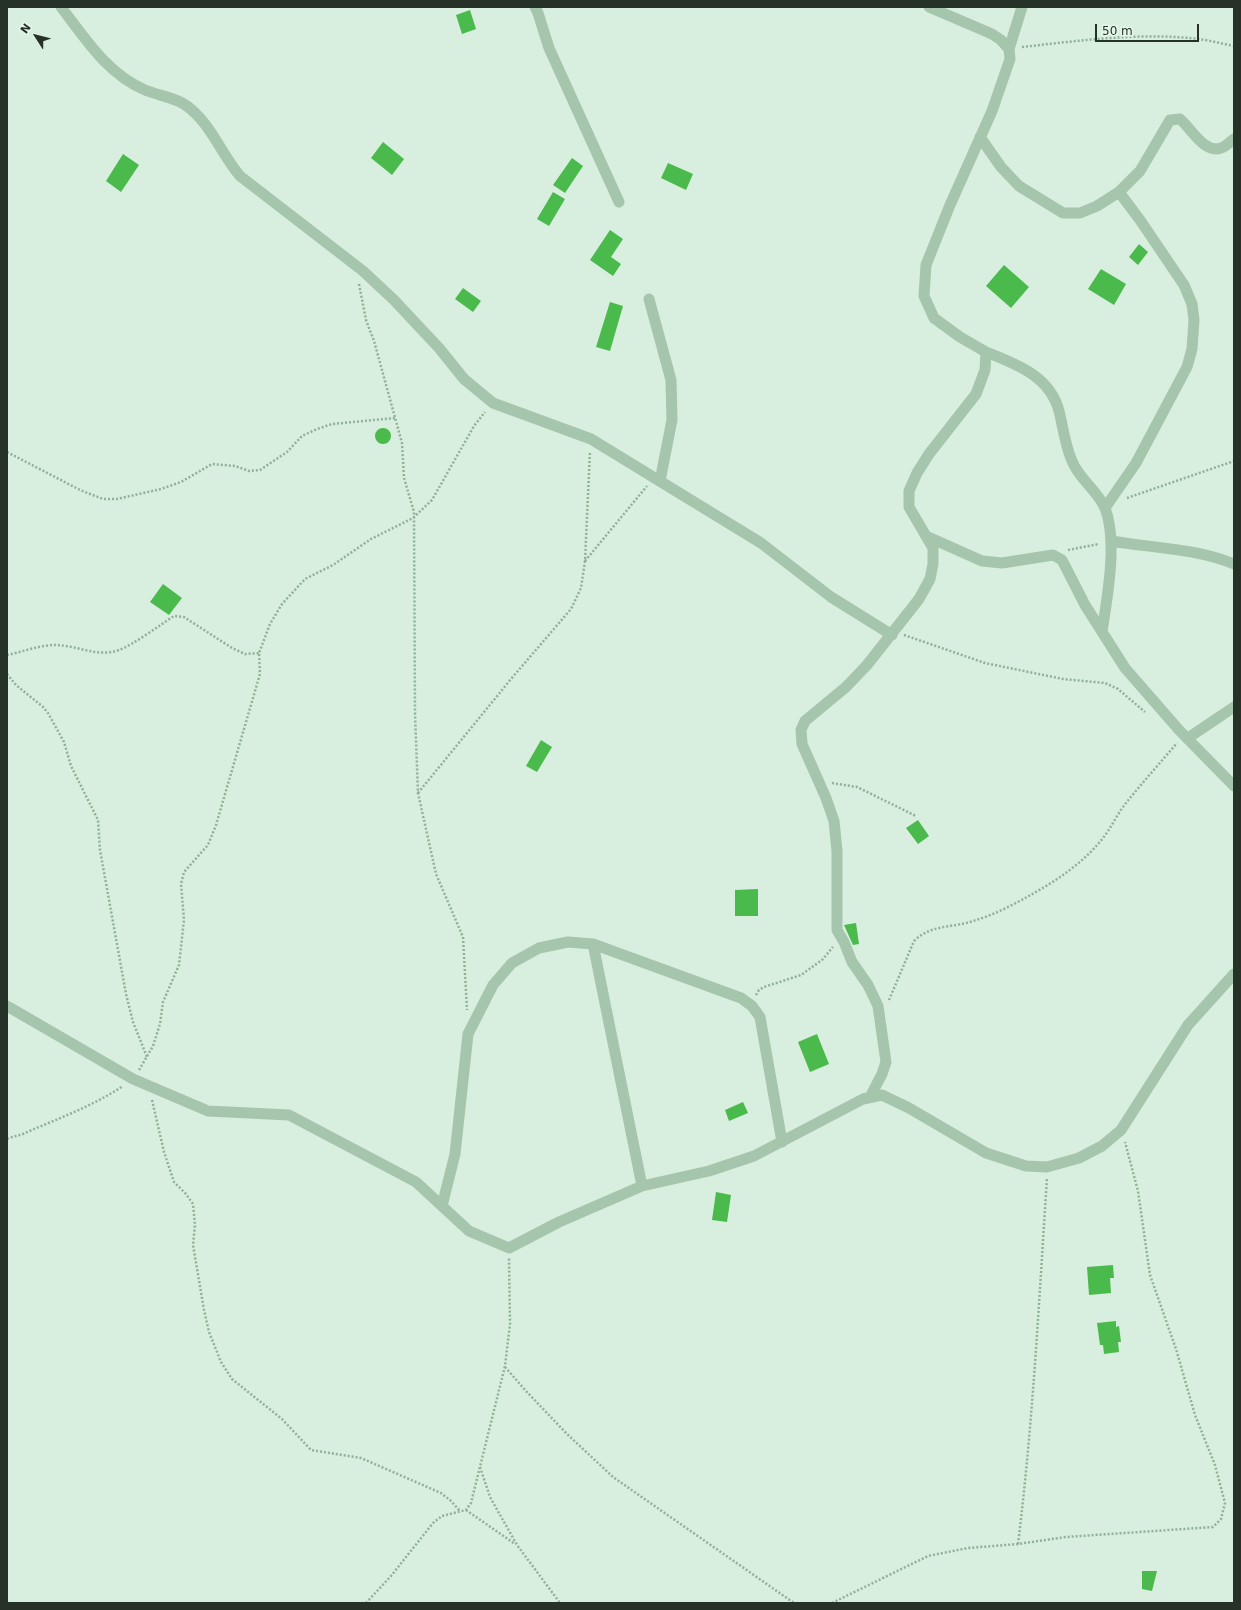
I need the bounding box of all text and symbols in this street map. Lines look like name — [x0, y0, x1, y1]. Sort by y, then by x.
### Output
north arrow — [16, 16, 56, 56]
scale bar — [1097, 16, 1201, 42]
text: N — [18, 21, 34, 36]
text: 50 m — [1102, 24, 1133, 38]

